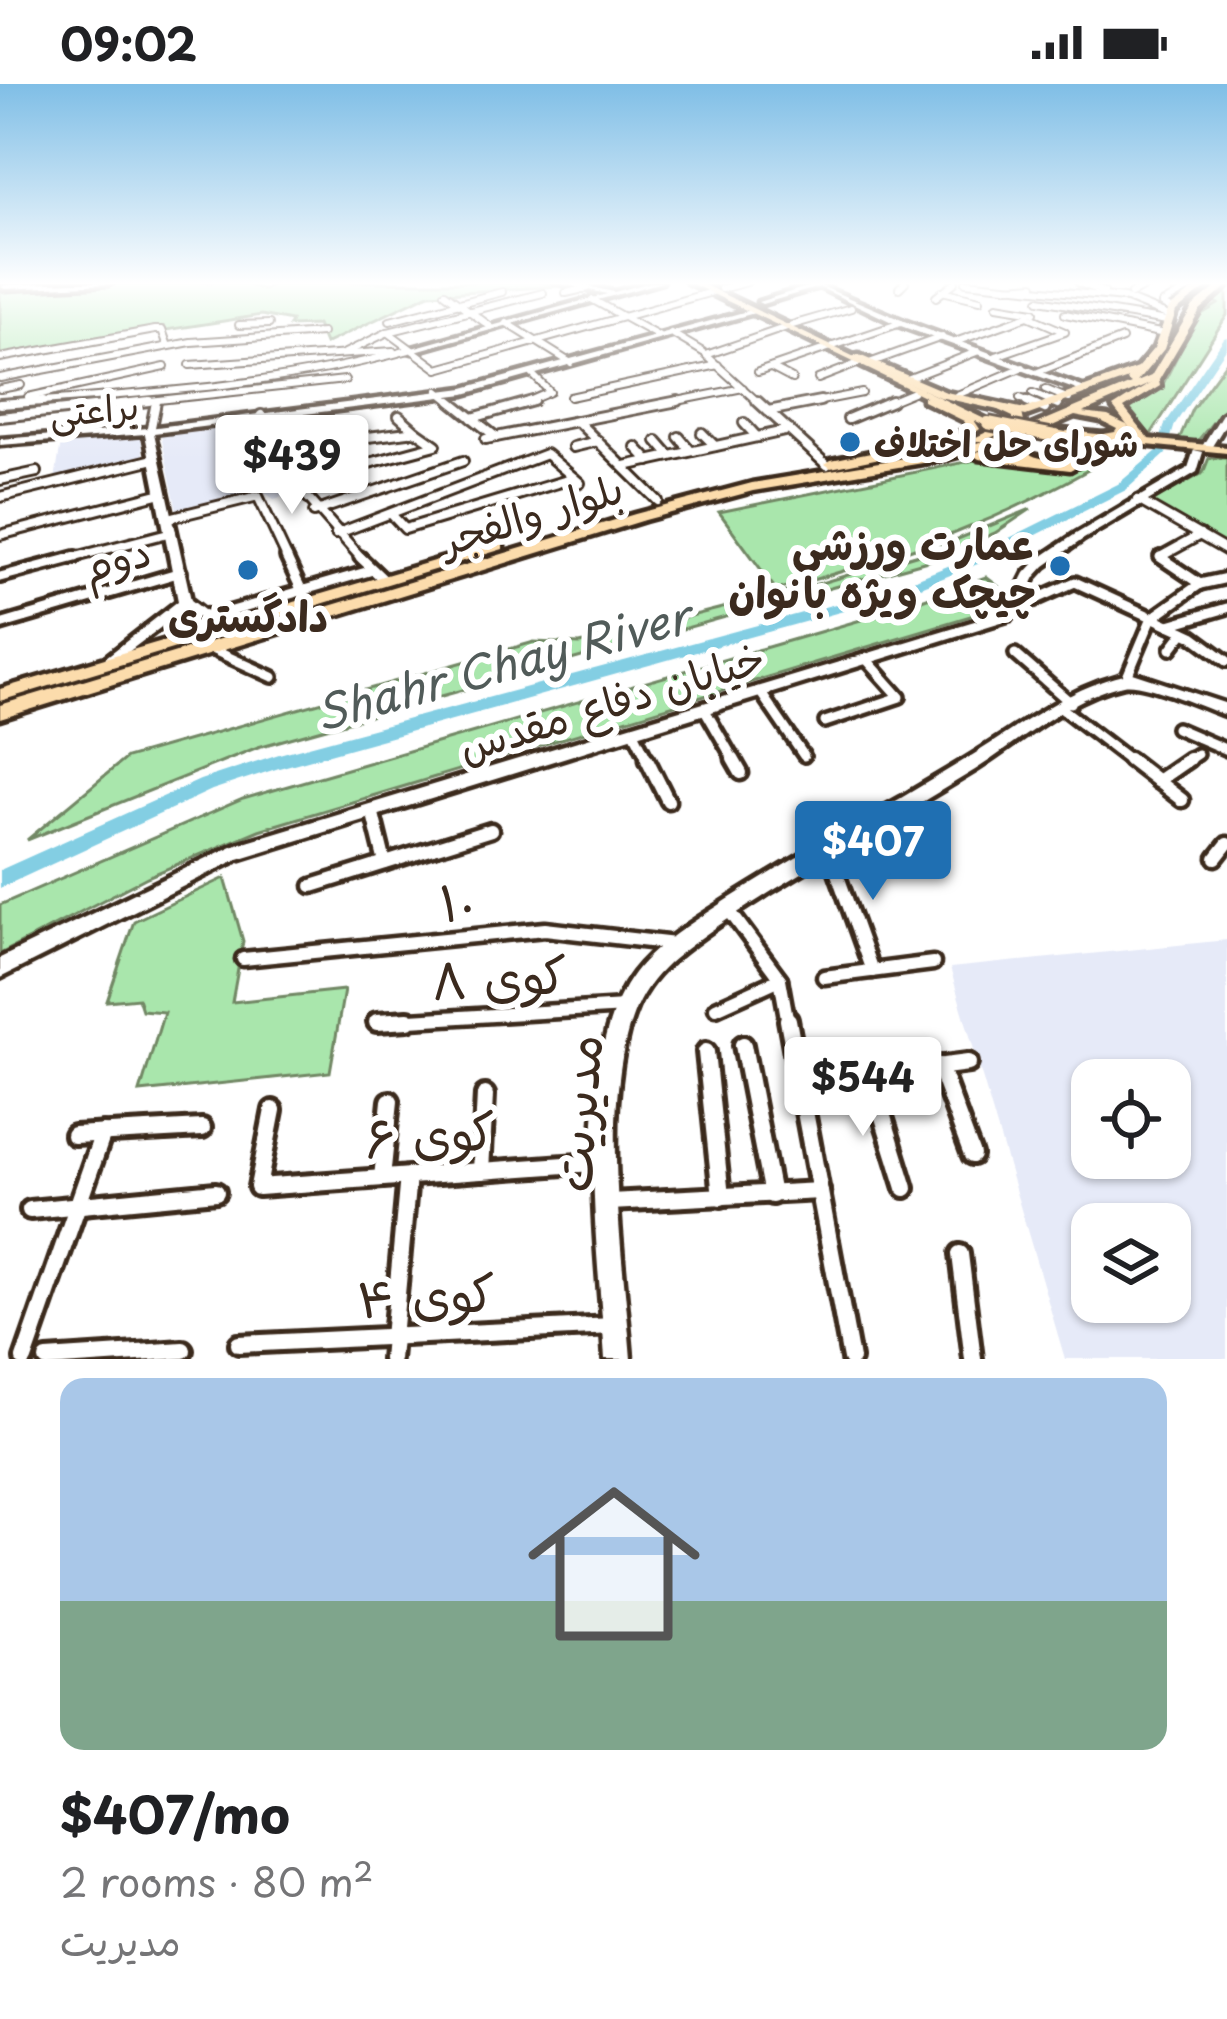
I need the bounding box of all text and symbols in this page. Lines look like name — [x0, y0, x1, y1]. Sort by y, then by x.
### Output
text: 09:02 — [60, 8, 197, 76]
street label: براعتی — [47, 377, 141, 439]
pin: $439 — [221, 415, 363, 517]
place label: شورای حل اختلاف — [874, 415, 1138, 469]
text: $439 — [242, 424, 342, 483]
marker: شورای حل اختلاف — [837, 429, 863, 455]
street label: بلوار والفجر — [429, 454, 630, 571]
place label: عمارت ورزشی چیچک ویژه بانوان — [728, 511, 1036, 622]
street label: دوم — [75, 517, 158, 600]
marker: عمارت ورزشی چیچک ویژه بانوان — [1047, 553, 1073, 579]
marker: دادگستری — [235, 557, 261, 583]
water label: Shahr Chay River — [307, 579, 703, 746]
place label: دادگستری — [168, 583, 328, 646]
street label: خیابان دفاع مقدس — [450, 624, 772, 777]
pin: $407 — [802, 801, 944, 903]
text: $407 — [822, 810, 924, 869]
street label: ۱۰ — [436, 859, 478, 939]
street label: کوی ۸ — [429, 933, 569, 1017]
street label: مدیریت — [531, 1032, 619, 1194]
pin: $544 — [792, 1037, 934, 1139]
text: $544 — [811, 1046, 915, 1105]
map controls — [1071, 1059, 1191, 1323]
button: locate — [1071, 1059, 1191, 1179]
street label: کوی ۶ — [362, 1089, 498, 1175]
button: layers — [1071, 1203, 1191, 1323]
street label: کوی ۴ — [355, 1251, 497, 1335]
icon: home — [506, 1456, 722, 1672]
text: $407/mo — [60, 1774, 290, 1851]
text: 2 rooms · 80 m² — [60, 1851, 374, 1910]
text: مدیریت — [60, 1910, 181, 1969]

